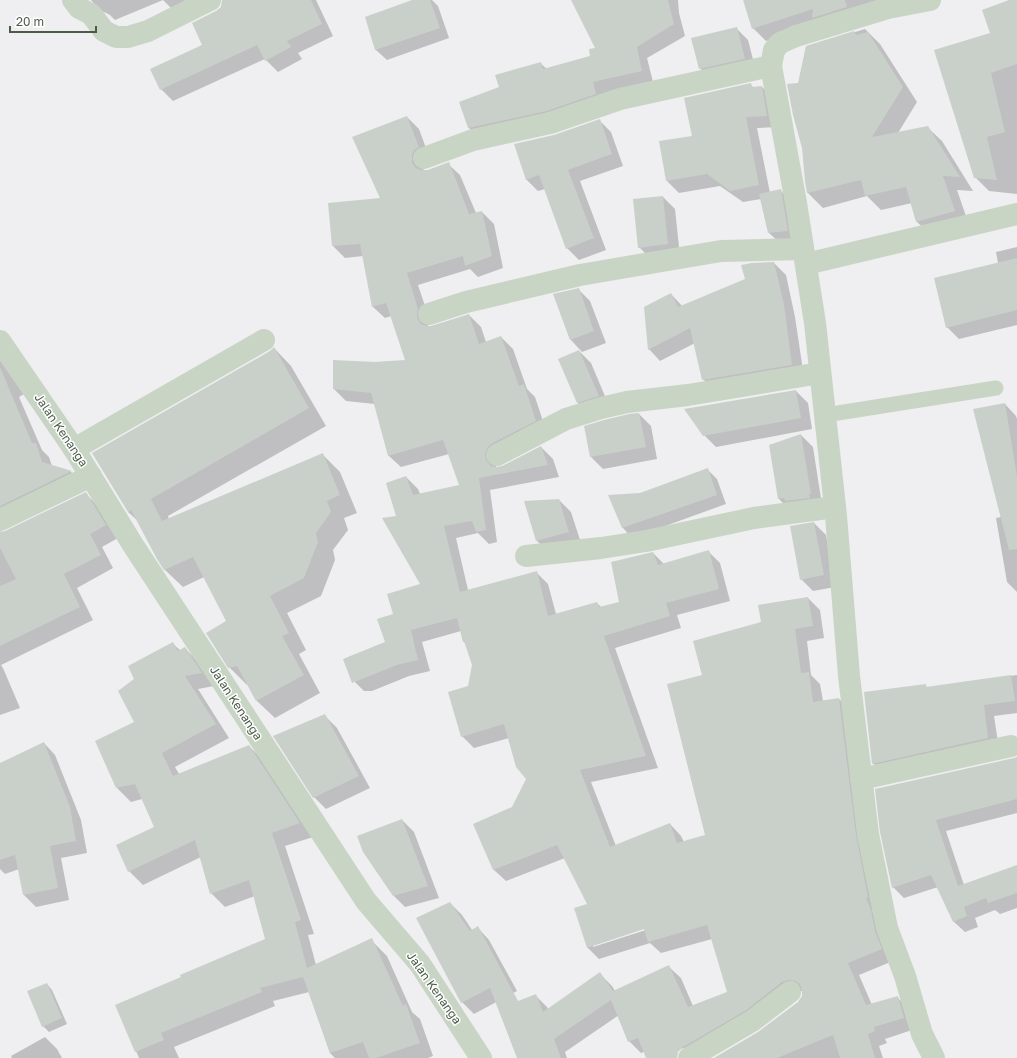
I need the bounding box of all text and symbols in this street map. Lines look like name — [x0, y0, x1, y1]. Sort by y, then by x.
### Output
scale bar — [10, 8, 96, 34]
text: 20 m — [16, 14, 44, 29]
street label: Jalan Kenanga — [31, 390, 91, 469]
street label: Jalan Kenanga — [207, 663, 266, 743]
street label: Jalan Kenanga — [404, 949, 465, 1027]

